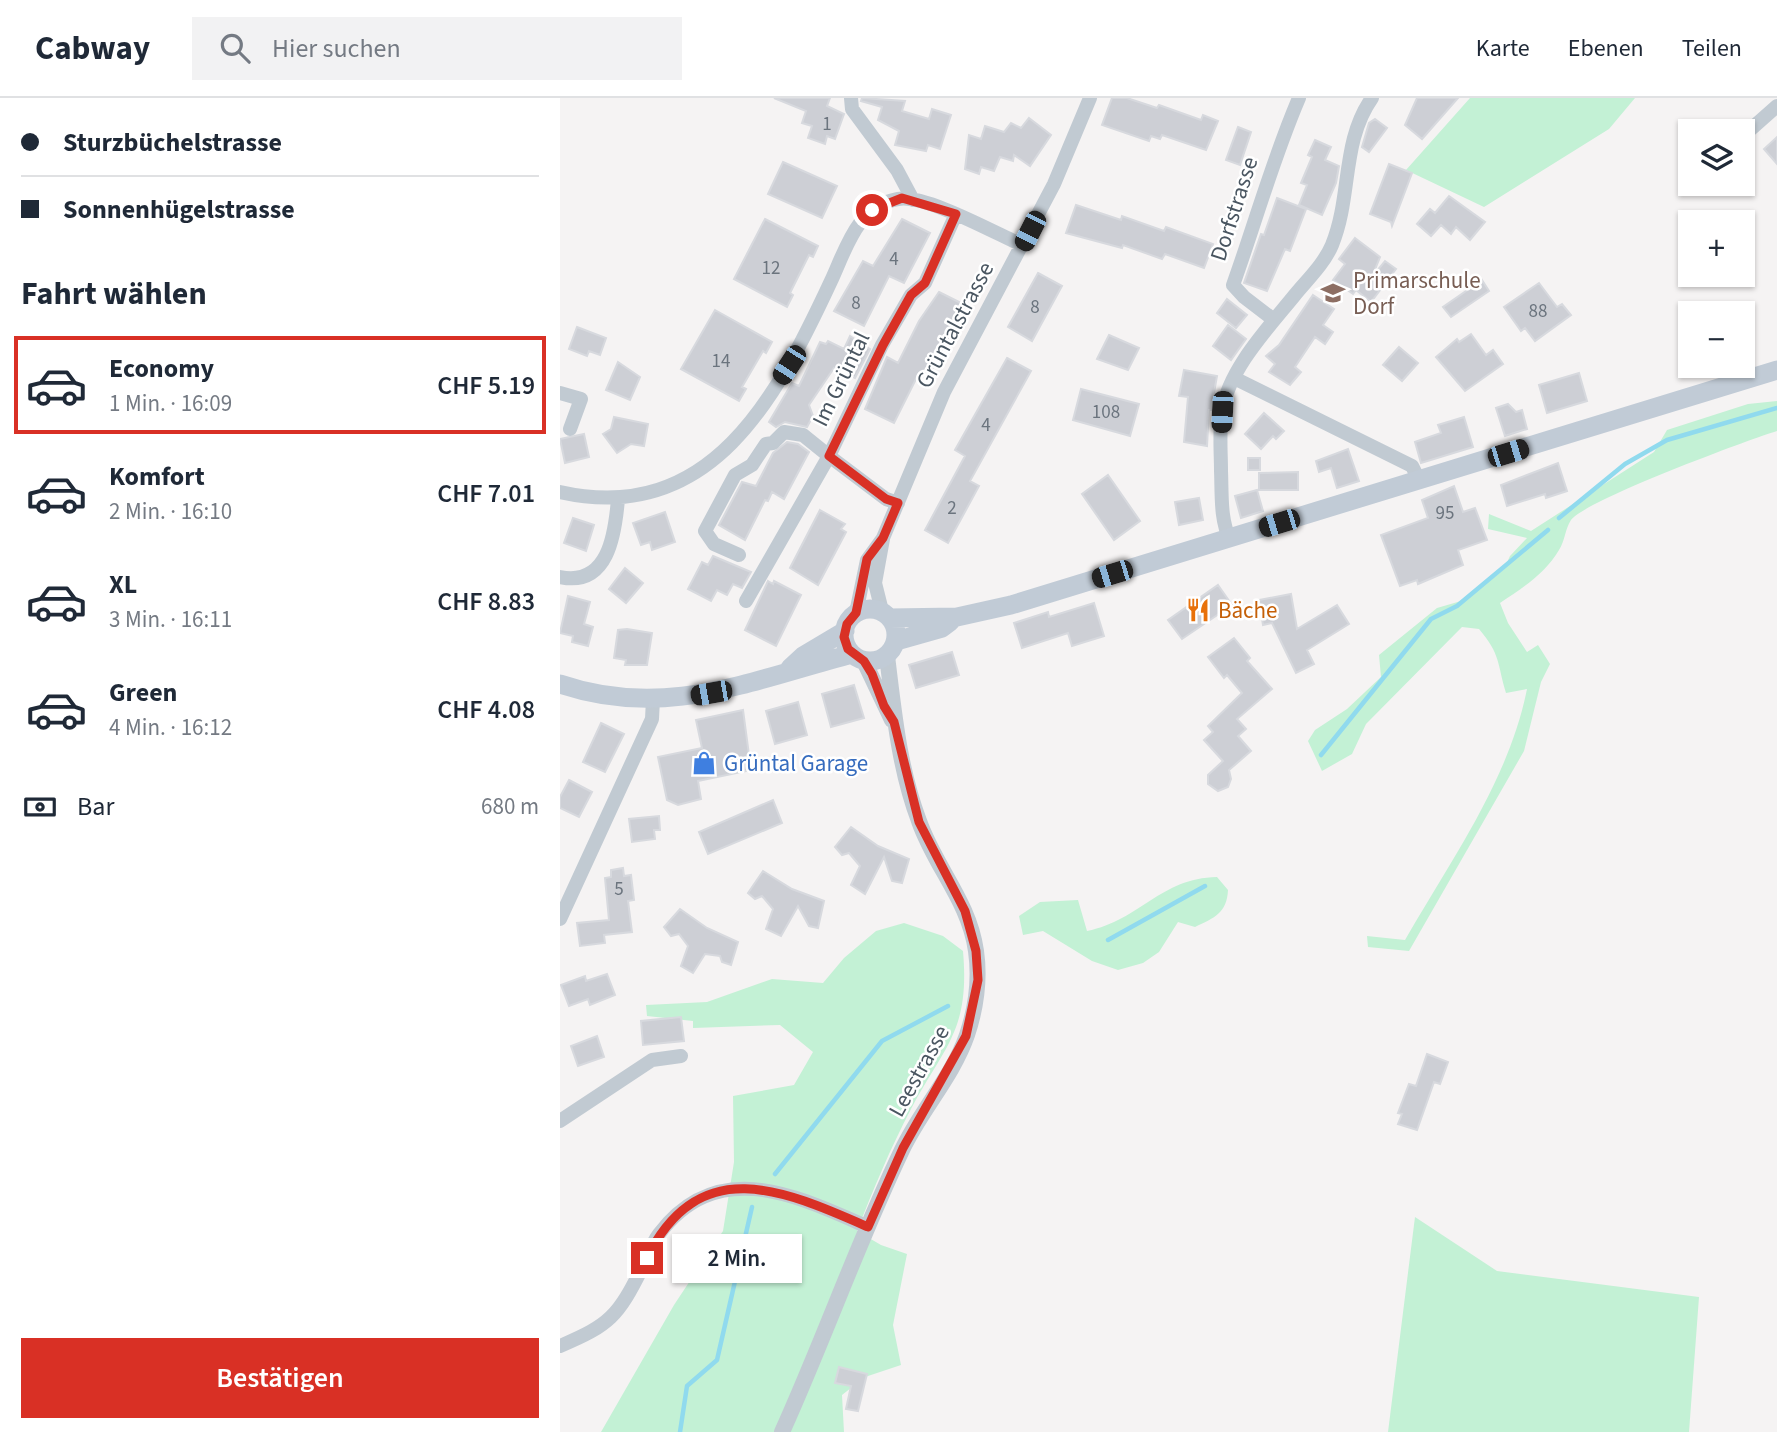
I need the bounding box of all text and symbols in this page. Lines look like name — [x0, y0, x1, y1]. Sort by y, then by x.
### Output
search box — [192, 17, 682, 80]
text: Cabway — [35, 25, 150, 72]
icon: search — [216, 29, 254, 67]
text: Hier suchen — [272, 30, 401, 67]
text: Karte — [1476, 31, 1530, 66]
text: Ebenen — [1568, 31, 1644, 66]
text: Teilen — [1682, 31, 1742, 66]
house number: 1 — [822, 111, 832, 138]
map controls — [1678, 119, 1755, 378]
button: layers — [1678, 119, 1755, 196]
text: Sturzbüchelstrasse — [63, 124, 282, 161]
street label: Dorfstrasse — [1202, 153, 1266, 265]
text: Sonnenhügelstrasse — [63, 191, 295, 228]
route start — [856, 194, 888, 226]
car — [1012, 208, 1049, 254]
button: + — [1678, 210, 1755, 287]
house number: 4 — [889, 246, 899, 273]
house number: 12 — [762, 255, 780, 282]
street label: Grüntalstrasse — [908, 256, 1002, 394]
place label: Primarschule Dorf — [1353, 264, 1481, 323]
text: Fahrt wählen — [21, 271, 207, 317]
school or university icon: Primarschule Dorf — [1319, 279, 1347, 307]
house number: 8 — [851, 290, 861, 317]
house number: 8 — [1030, 294, 1040, 321]
house number: 88 — [1529, 298, 1547, 325]
button: − — [1678, 301, 1755, 378]
street label: Im Grüntal — [804, 326, 878, 432]
car — [769, 342, 810, 388]
house number: 14 — [712, 348, 730, 375]
text: Economy — [109, 350, 214, 387]
icon: car — [25, 354, 88, 417]
text: CHF 5.19 — [437, 367, 535, 404]
text: 1 Min. · 16:09 — [109, 387, 232, 420]
car — [1211, 390, 1234, 434]
house number: 108 — [1092, 399, 1120, 426]
house number: 4 — [981, 412, 991, 439]
car — [1485, 437, 1532, 469]
text: Komfort — [109, 458, 205, 495]
icon: car — [25, 462, 88, 525]
text: CHF 7.01 — [437, 475, 535, 512]
text: 2 Min. · 16:10 — [109, 495, 232, 528]
house number: 2 — [947, 495, 957, 522]
house number: 95 — [1436, 500, 1454, 527]
car — [1256, 507, 1303, 539]
car — [1089, 558, 1136, 590]
text: XL — [109, 566, 137, 603]
icon: car — [25, 570, 88, 633]
text: CHF 8.83 — [437, 583, 535, 620]
place label: Bäche — [1218, 594, 1278, 627]
restaurant icon: Bäche — [1184, 596, 1212, 624]
text: 3 Min. · 16:11 — [109, 603, 232, 636]
text: Green — [109, 674, 177, 711]
icon: car — [25, 678, 88, 741]
car — [689, 679, 734, 707]
text: CHF 4.08 — [437, 691, 535, 728]
text: 4 Min. · 16:12 — [109, 711, 232, 744]
place label: Grüntal Garage — [724, 747, 868, 780]
shop icon: Grüntal Garage — [690, 749, 718, 777]
icon: cash — [21, 788, 59, 826]
text: Bar — [77, 788, 114, 825]
text: 680 m — [481, 790, 539, 823]
house number: 5 — [614, 876, 624, 903]
street label: Leestrasse — [880, 1019, 958, 1123]
callout: 2 Min. — [672, 1234, 801, 1282]
route end — [631, 1242, 663, 1274]
text: 2 Min. — [708, 1242, 766, 1275]
button: Bestätigen — [21, 1338, 539, 1418]

